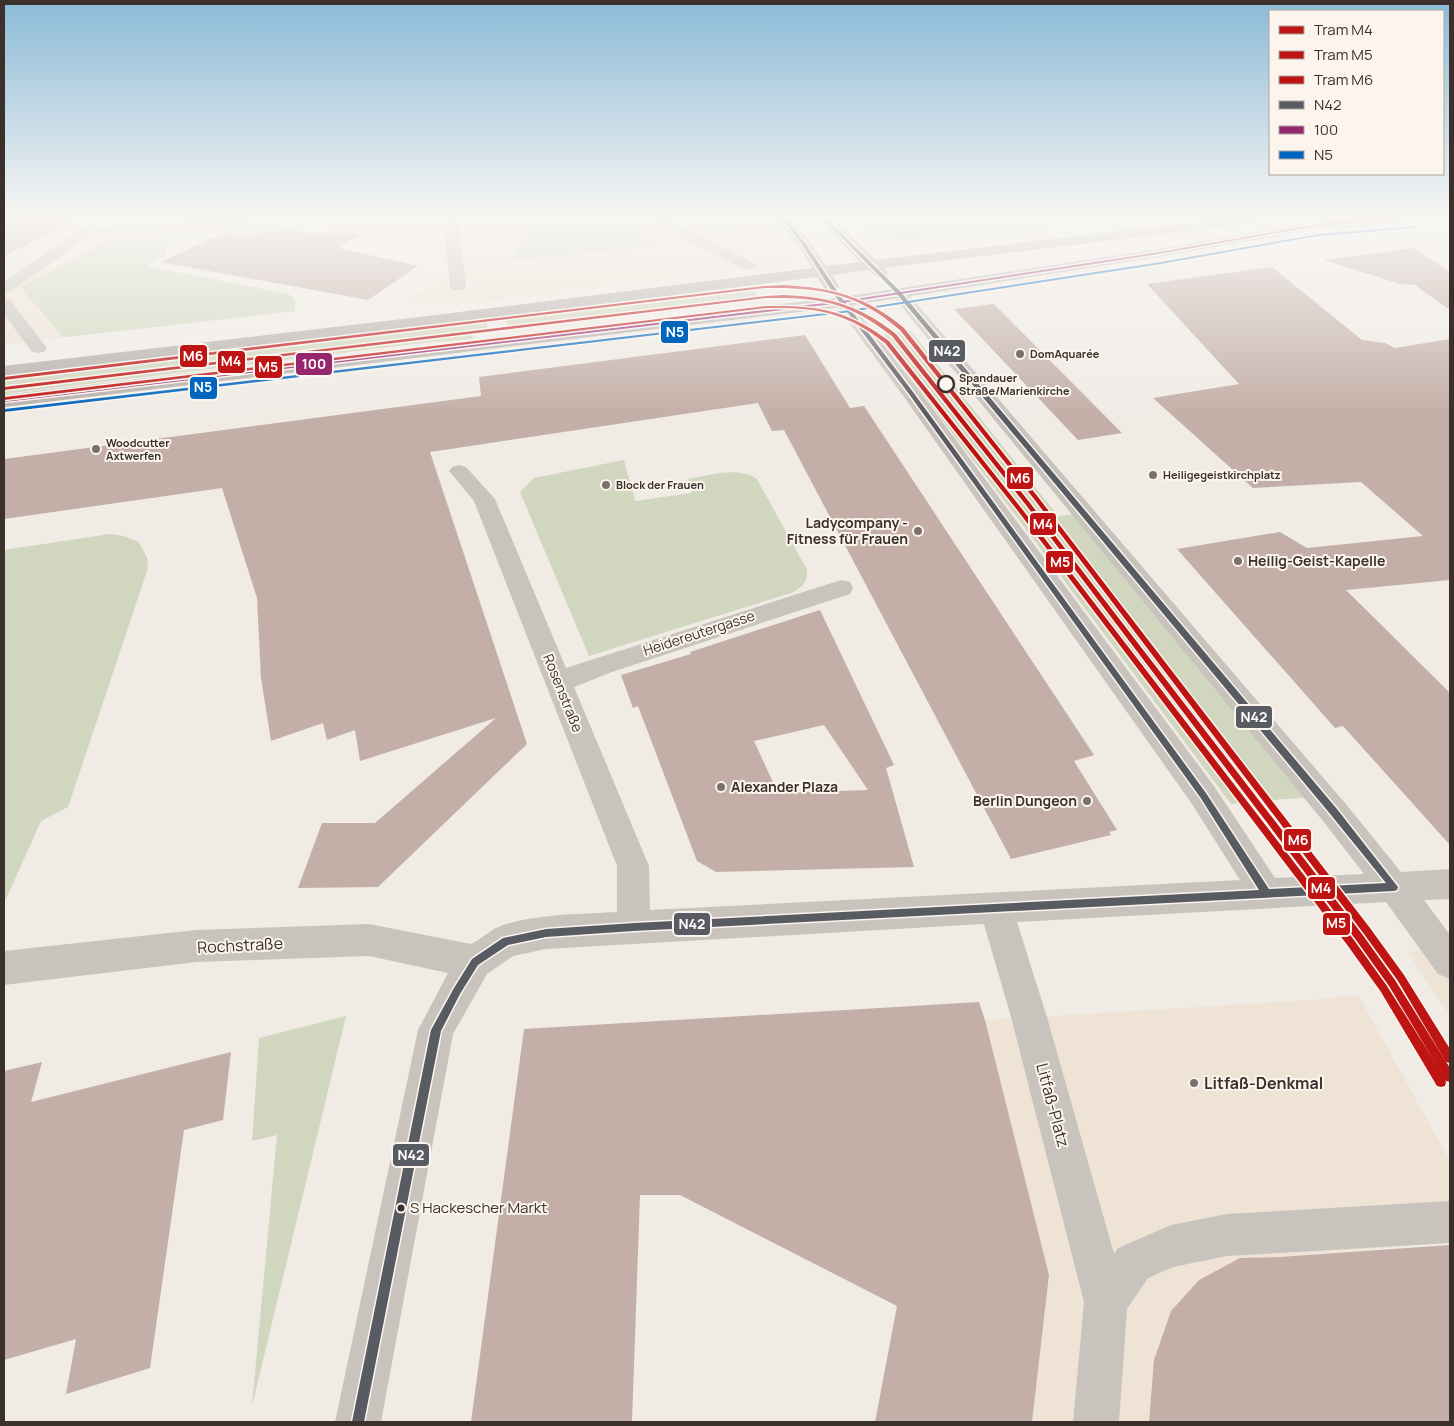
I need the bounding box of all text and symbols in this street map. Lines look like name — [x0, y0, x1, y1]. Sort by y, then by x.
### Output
legend — [1269, 10, 1444, 175]
text: Tram M4 — [1314, 19, 1373, 40]
text: Tram M5 — [1314, 44, 1373, 65]
text: Tram M6 — [1314, 69, 1373, 90]
text: N42 — [1314, 94, 1342, 115]
text: 100 — [1314, 119, 1338, 140]
text: N5 — [1314, 144, 1333, 165]
line badge: N5 — [660, 320, 689, 344]
text: N5 — [666, 322, 684, 341]
line badge: N42 — [928, 339, 966, 363]
text: N42 — [934, 341, 960, 360]
line badge: M6 — [179, 344, 208, 368]
text: M6 — [183, 346, 203, 365]
place label: DomAquarée — [1030, 346, 1100, 361]
marker: DomAquarée — [1014, 348, 1026, 360]
line badge: M4 — [217, 350, 246, 374]
text: M4 — [221, 351, 241, 370]
line badge: 100 — [295, 352, 333, 376]
text: 100 — [302, 354, 326, 373]
line badge: M5 — [254, 355, 283, 379]
text: M5 — [258, 357, 278, 376]
place label: Spandauer Straße/Marienkirche — [959, 370, 1070, 398]
marker: Spandauer Straße/Marienkirche — [937, 375, 955, 393]
line badge: N5 — [189, 376, 218, 400]
text: N5 — [194, 377, 212, 396]
place label: Woodcutter Axtwerfen — [106, 435, 170, 463]
marker: Woodcutter Axtwerfen — [90, 443, 102, 455]
line badge: M6 — [1006, 466, 1034, 490]
place label: Heiligegeistkirchplatz — [1163, 467, 1281, 482]
text: M6 — [1010, 468, 1030, 487]
marker: Heiligegeistkirchplatz — [1147, 469, 1159, 481]
place label: Block der Frauen — [616, 477, 704, 492]
marker: Block der Frauen — [600, 479, 612, 491]
line badge: M4 — [1029, 512, 1057, 536]
place label: Ladycompany - Fitness für Frauen — [787, 513, 908, 548]
text: M4 — [1033, 514, 1053, 533]
marker: Ladycompany - Fitness für Frauen — [912, 525, 924, 537]
line badge: M5 — [1045, 550, 1074, 574]
place label: Heilig-Geist-Kapelle — [1248, 551, 1385, 570]
text: M5 — [1050, 552, 1070, 571]
marker: Heilig-Geist-Kapelle — [1232, 555, 1244, 567]
street label: Heidereutergasse — [641, 606, 757, 660]
street label: Rosenstraße — [539, 651, 588, 735]
line badge: N42 — [1235, 705, 1273, 729]
text: N42 — [1241, 707, 1267, 726]
place label: Alexander Plaza — [731, 777, 838, 796]
marker: Alexander Plaza — [715, 781, 727, 793]
place label: Berlin Dungeon — [973, 791, 1077, 810]
marker: Berlin Dungeon — [1081, 795, 1093, 807]
line badge: M6 — [1283, 828, 1312, 852]
text: M6 — [1288, 830, 1308, 849]
line badge: M4 — [1307, 876, 1336, 900]
text: M4 — [1311, 878, 1331, 897]
line badge: N42 — [673, 912, 711, 936]
line badge: M5 — [1322, 912, 1351, 936]
text: M5 — [1326, 913, 1346, 932]
text: N42 — [679, 914, 705, 933]
street label: Rochstraße — [196, 932, 284, 958]
street label: Litfaß-Platz — [1031, 1061, 1075, 1149]
place label: Litfaß-Denkmal — [1204, 1072, 1323, 1094]
marker: Litfaß-Denkmal — [1188, 1077, 1200, 1089]
line badge: N42 — [392, 1143, 430, 1167]
text: N42 — [398, 1145, 424, 1164]
place label: S Hackescher Markt — [410, 1197, 547, 1218]
marker: S Hackescher Markt — [396, 1203, 406, 1213]

